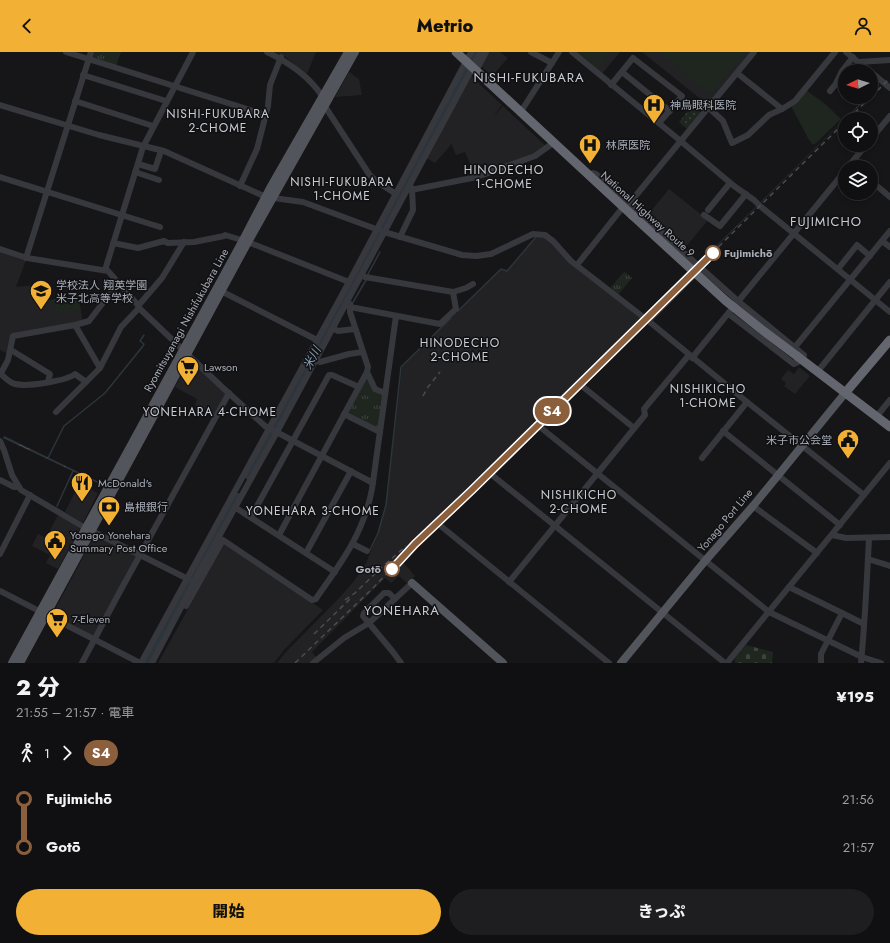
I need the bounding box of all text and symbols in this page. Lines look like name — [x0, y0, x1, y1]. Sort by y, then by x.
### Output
text: Metrio — [417, 13, 473, 39]
icon: back — [16, 15, 38, 37]
icon: person — [852, 15, 874, 37]
north arrow — [838, 64, 878, 104]
map controls — [838, 64, 878, 200]
district label: NISHI-FUKUBARA — [473, 68, 585, 87]
hospital icon: 神鳥眼科医院 — [641, 92, 667, 125]
place label: 神鳥眼科医院 — [670, 97, 736, 113]
district label: NISHI-FUKUBARA 2-CHOME — [166, 105, 270, 137]
button: locate — [838, 112, 878, 152]
hospital icon: 林原医院 — [577, 132, 603, 165]
place label: 林原医院 — [606, 137, 650, 153]
button: layers — [838, 160, 878, 200]
district label: HINODECHO 1-CHOME — [464, 161, 544, 193]
street label: National Highway Route 9 — [597, 167, 699, 261]
district label: NISHI-FUKUBARA 1-CHOME — [290, 173, 394, 205]
district label: FUJIMICHO — [790, 212, 862, 231]
street label: Ryomitsuyanagi Nishifukubara Line — [140, 245, 232, 395]
marker: Fujimichō — [705, 245, 721, 261]
place label: Fujimichō — [724, 245, 773, 261]
place label: 学校法人 翔英学園 米子北高等学校 — [56, 277, 147, 306]
school or university icon: 学校法人 翔英学園 米子北高等学校 — [28, 278, 54, 311]
district label: HINODECHO 2-CHOME — [420, 334, 500, 366]
water label: 米川 — [298, 341, 327, 373]
supermarket icon: Lawson — [175, 354, 201, 387]
place label: Lawson — [204, 359, 238, 375]
district label: NISHIKICHO 1-CHOME — [670, 380, 746, 412]
line badge: S4 — [534, 398, 570, 424]
text: S4 — [543, 401, 561, 421]
district label: YONEHARA 4-CHOME — [143, 403, 277, 421]
public building icon: 米子市公会堂 — [835, 427, 861, 460]
place label: 米子市公会堂 — [766, 432, 832, 448]
restaurant icon: McDonald's — [69, 470, 95, 503]
place label: McDonald's — [98, 475, 153, 491]
street label: Yonago Port Line — [694, 485, 757, 555]
district label: NISHIKICHO 2-CHOME — [541, 486, 617, 518]
bank icon: 島根銀行 — [96, 494, 122, 527]
place label: 島根銀行 — [124, 499, 168, 515]
district label: YONEHARA 3-CHOME — [246, 502, 380, 520]
place label: Yonago Yonehara Summary Post Office — [70, 527, 168, 556]
public building icon: Yonago Yonehara Summary Post Office — [42, 528, 68, 561]
place label: Gotō — [356, 561, 382, 577]
marker: Gotō — [384, 561, 400, 577]
district label: YONEHARA — [364, 601, 440, 620]
supermarket icon: 7-Eleven — [44, 606, 70, 639]
place label: 7-Eleven — [72, 611, 110, 627]
text: 2 分 — [16, 671, 60, 703]
text: ¥195 — [837, 686, 874, 708]
text: 21:55 – 21:57 · 電車 — [16, 703, 134, 722]
icon: walk — [16, 742, 38, 764]
icon: forward — [56, 742, 78, 764]
text: S4 — [92, 743, 110, 763]
text: 1 — [44, 744, 50, 763]
text: Fujimichō — [46, 788, 112, 810]
text: 21:56 — [842, 790, 874, 809]
text: Gotō — [46, 836, 81, 858]
text: 21:57 — [843, 838, 874, 857]
button: 開始 — [16, 889, 441, 935]
button: きっぷ — [449, 889, 874, 935]

